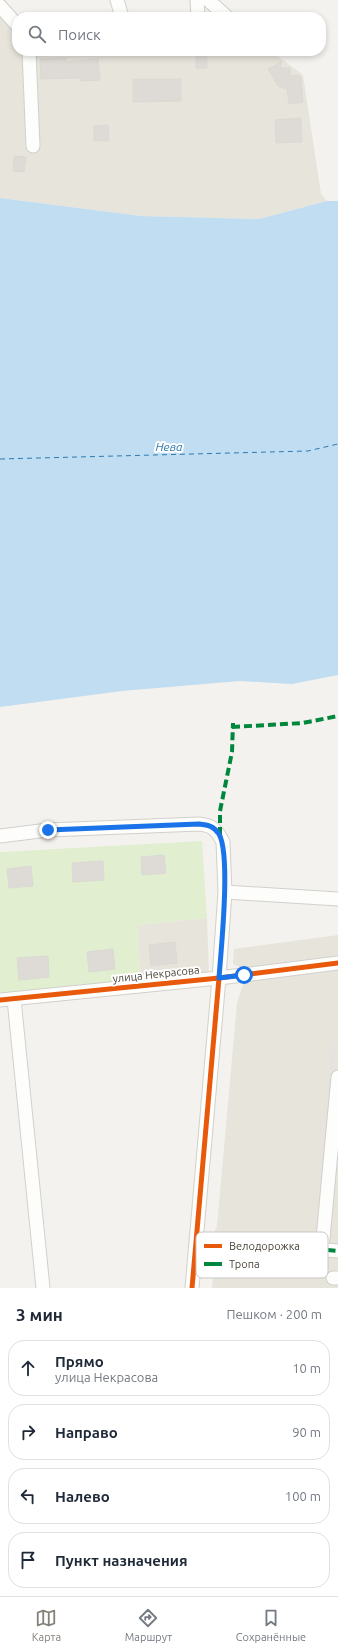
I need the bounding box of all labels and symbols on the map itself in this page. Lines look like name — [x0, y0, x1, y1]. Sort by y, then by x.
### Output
water label: Нева — [156, 440, 183, 453]
route end — [39, 821, 57, 839]
street label: улица Некрасова — [112, 963, 200, 985]
route start — [235, 966, 253, 984]
legend — [196, 1232, 328, 1278]
text: Велодорожка — [229, 1240, 300, 1252]
text: Тропа — [229, 1258, 260, 1270]

